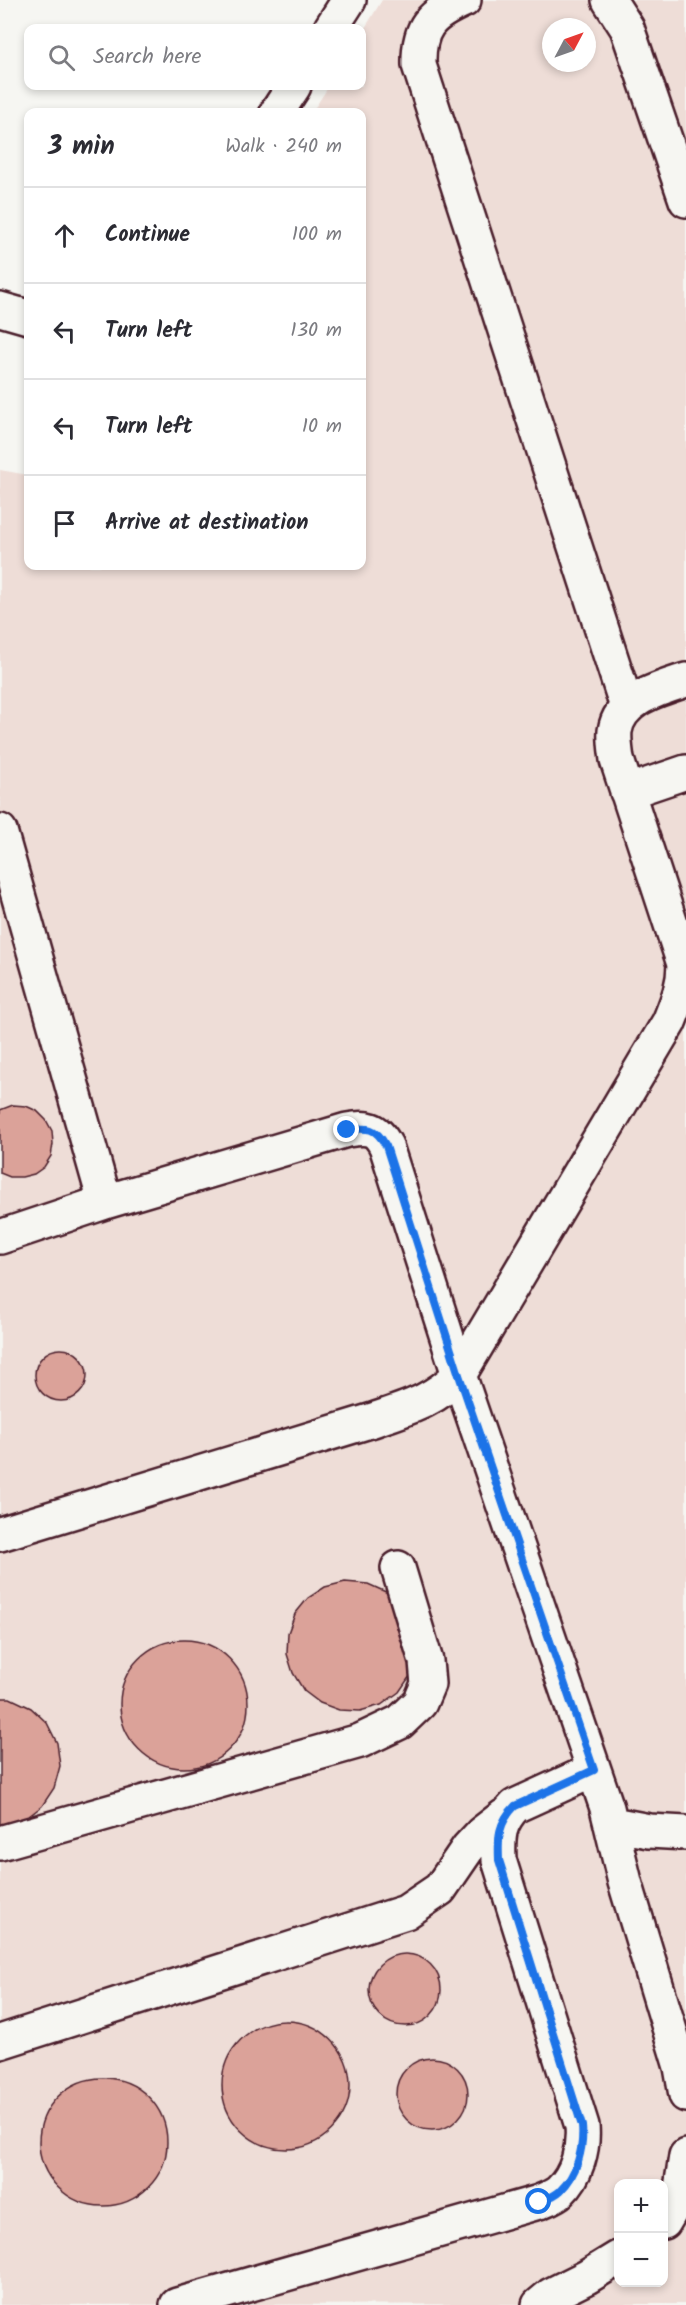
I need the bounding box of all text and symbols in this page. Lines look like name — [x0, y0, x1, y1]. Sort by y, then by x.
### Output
north arrow — [542, 18, 596, 72]
search box — [24, 24, 366, 90]
text: Search here — [93, 40, 201, 75]
icon: search — [45, 41, 78, 74]
text: 3 min — [48, 126, 115, 168]
text: Walk · 240 m — [225, 131, 342, 163]
text: Continue — [105, 218, 190, 253]
icon: ahead — [48, 219, 81, 252]
text: 100 m — [292, 219, 342, 251]
text: Turn left — [105, 314, 192, 349]
icon: left — [48, 315, 81, 348]
text: 130 m — [290, 315, 342, 347]
text: Turn left — [105, 410, 192, 445]
icon: left — [48, 411, 81, 444]
text: 10 m — [302, 411, 342, 443]
text: Arrive at destination — [105, 506, 308, 541]
icon: arrive — [48, 507, 81, 540]
route end — [333, 1116, 359, 1142]
map controls — [614, 2179, 668, 2287]
button: + — [614, 2179, 668, 2233]
route start — [525, 2188, 551, 2214]
button: − — [614, 2233, 668, 2287]

